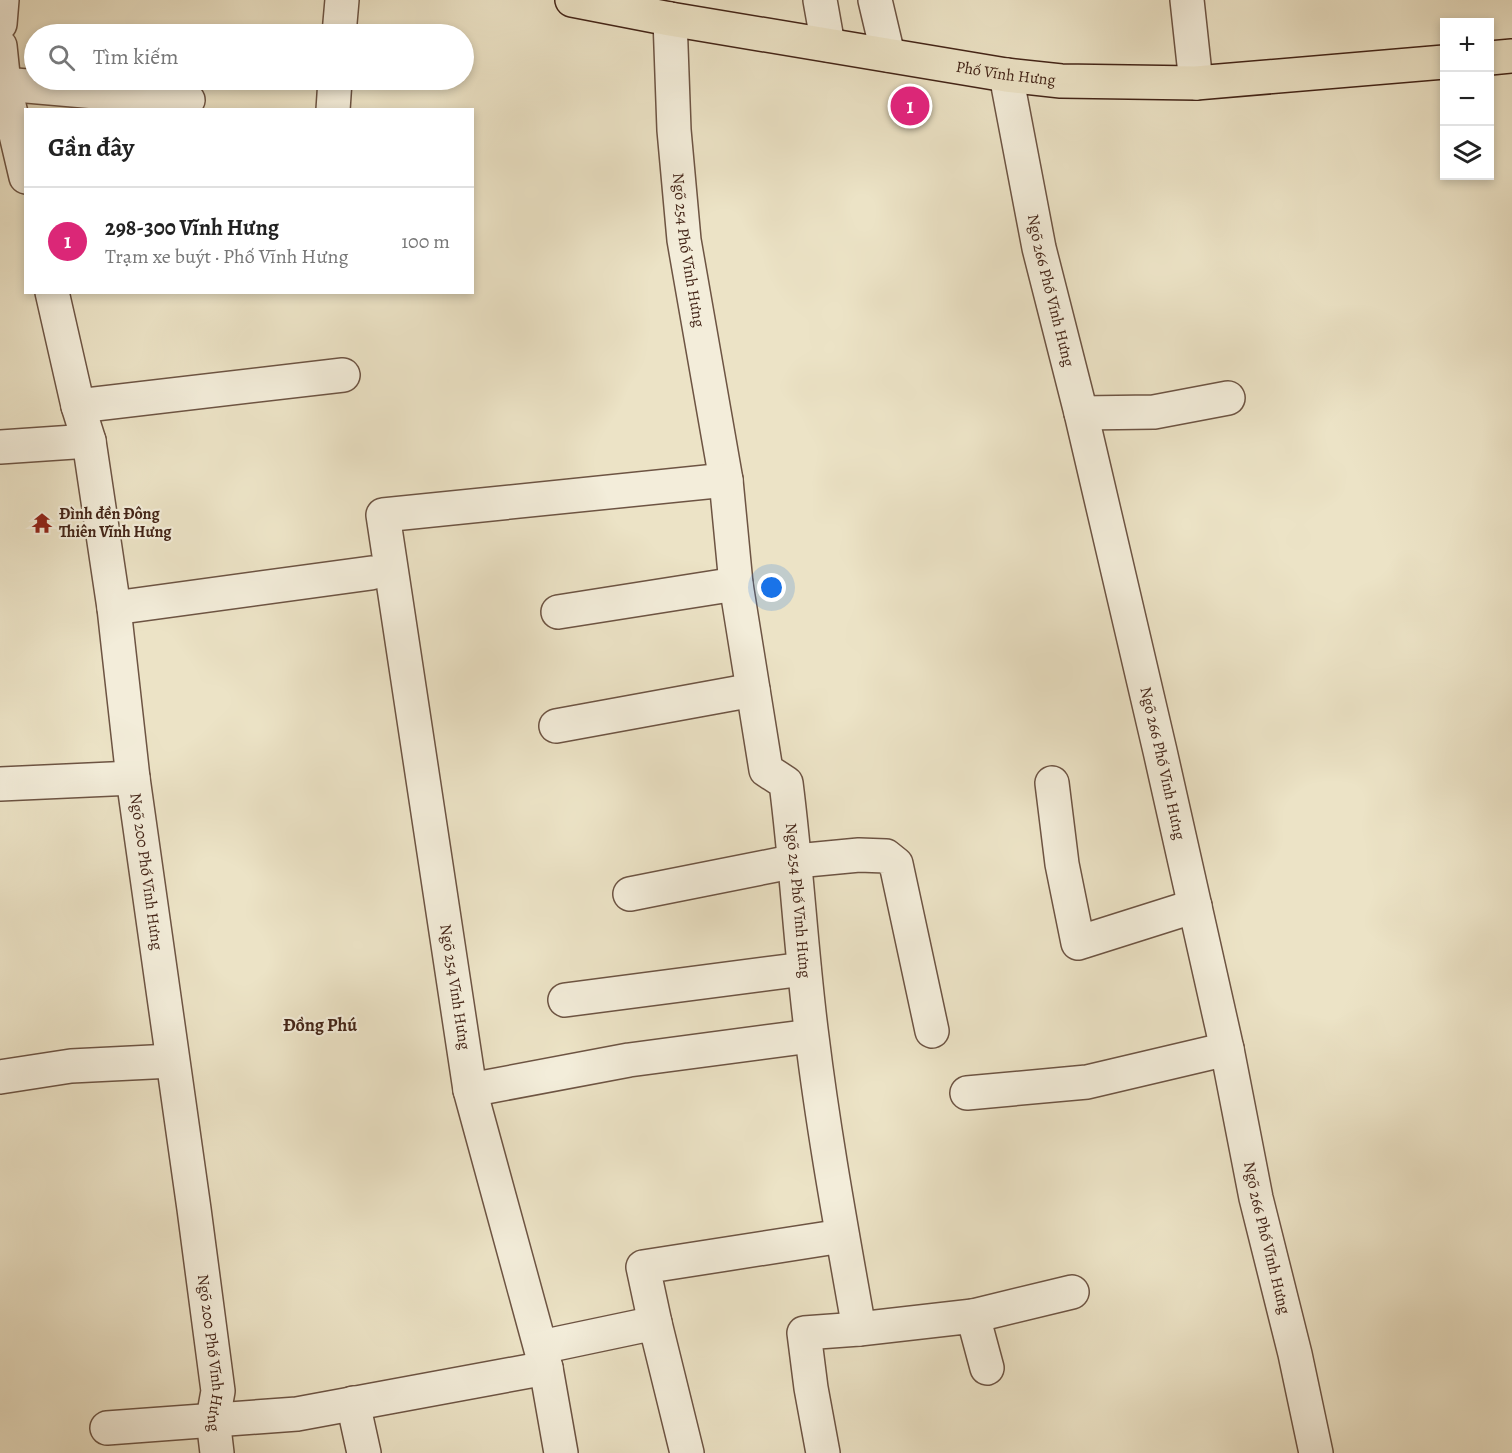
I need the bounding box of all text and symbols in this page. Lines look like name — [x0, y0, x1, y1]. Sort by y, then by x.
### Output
map controls — [1440, 18, 1494, 180]
button: + — [1440, 18, 1494, 72]
search box — [24, 24, 474, 90]
icon: search — [45, 41, 78, 74]
text: Tìm kiếm — [93, 42, 179, 72]
street label: Phố Vĩnh Hưng — [954, 56, 1057, 91]
button: − — [1440, 72, 1494, 126]
pin: 1 — [890, 84, 930, 128]
button: layers — [1440, 126, 1494, 180]
text: Gần đây — [48, 130, 134, 165]
street label: Ngõ 254 Phố Vĩnh Hưng — [667, 172, 710, 329]
street label: Ngõ 266 Phố Vĩnh Hưng — [1022, 212, 1080, 369]
text: 298-300 Vĩnh Hưng — [105, 213, 279, 243]
text: 1 — [64, 228, 71, 255]
text: 100 m — [401, 228, 450, 255]
text: Trạm xe buýt · Phố Vĩnh Hưng — [105, 243, 348, 270]
place label: Đình đền Đông Thiên Vĩnh Hưng — [59, 503, 172, 543]
temple icon: Đình đền Đông Thiên Vĩnh Hưng — [30, 511, 54, 535]
your location — [757, 573, 786, 602]
street label: Ngõ 266 Phố Vĩnh Hưng — [1134, 685, 1191, 842]
street label: Ngõ 200 Phố Vĩnh Hưng — [124, 791, 168, 952]
street label: Ngõ 254 Phố Vĩnh Hưng — [780, 822, 816, 979]
street label: Ngõ 254 Vĩnh Hưng — [434, 923, 476, 1051]
district label: Đồng Phú — [283, 1013, 357, 1037]
street label: Ngõ 266 Phố Vĩnh Hưng — [1238, 1160, 1296, 1317]
street label: Ngõ 200 Phố Vĩnh Hưng — [192, 1273, 229, 1433]

